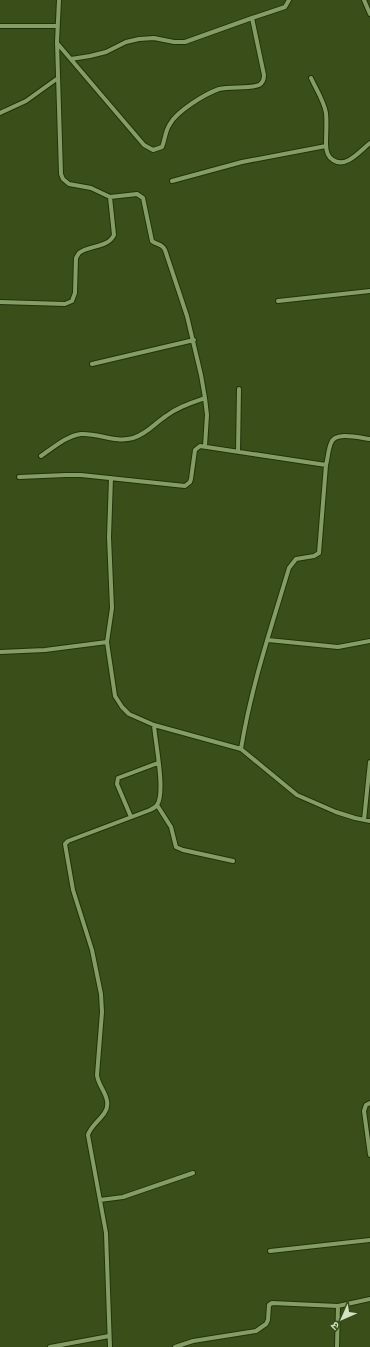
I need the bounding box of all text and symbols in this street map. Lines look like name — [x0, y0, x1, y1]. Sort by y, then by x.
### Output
north arrow — [322, 1299, 362, 1339]
text: उ — [328, 1318, 342, 1333]

